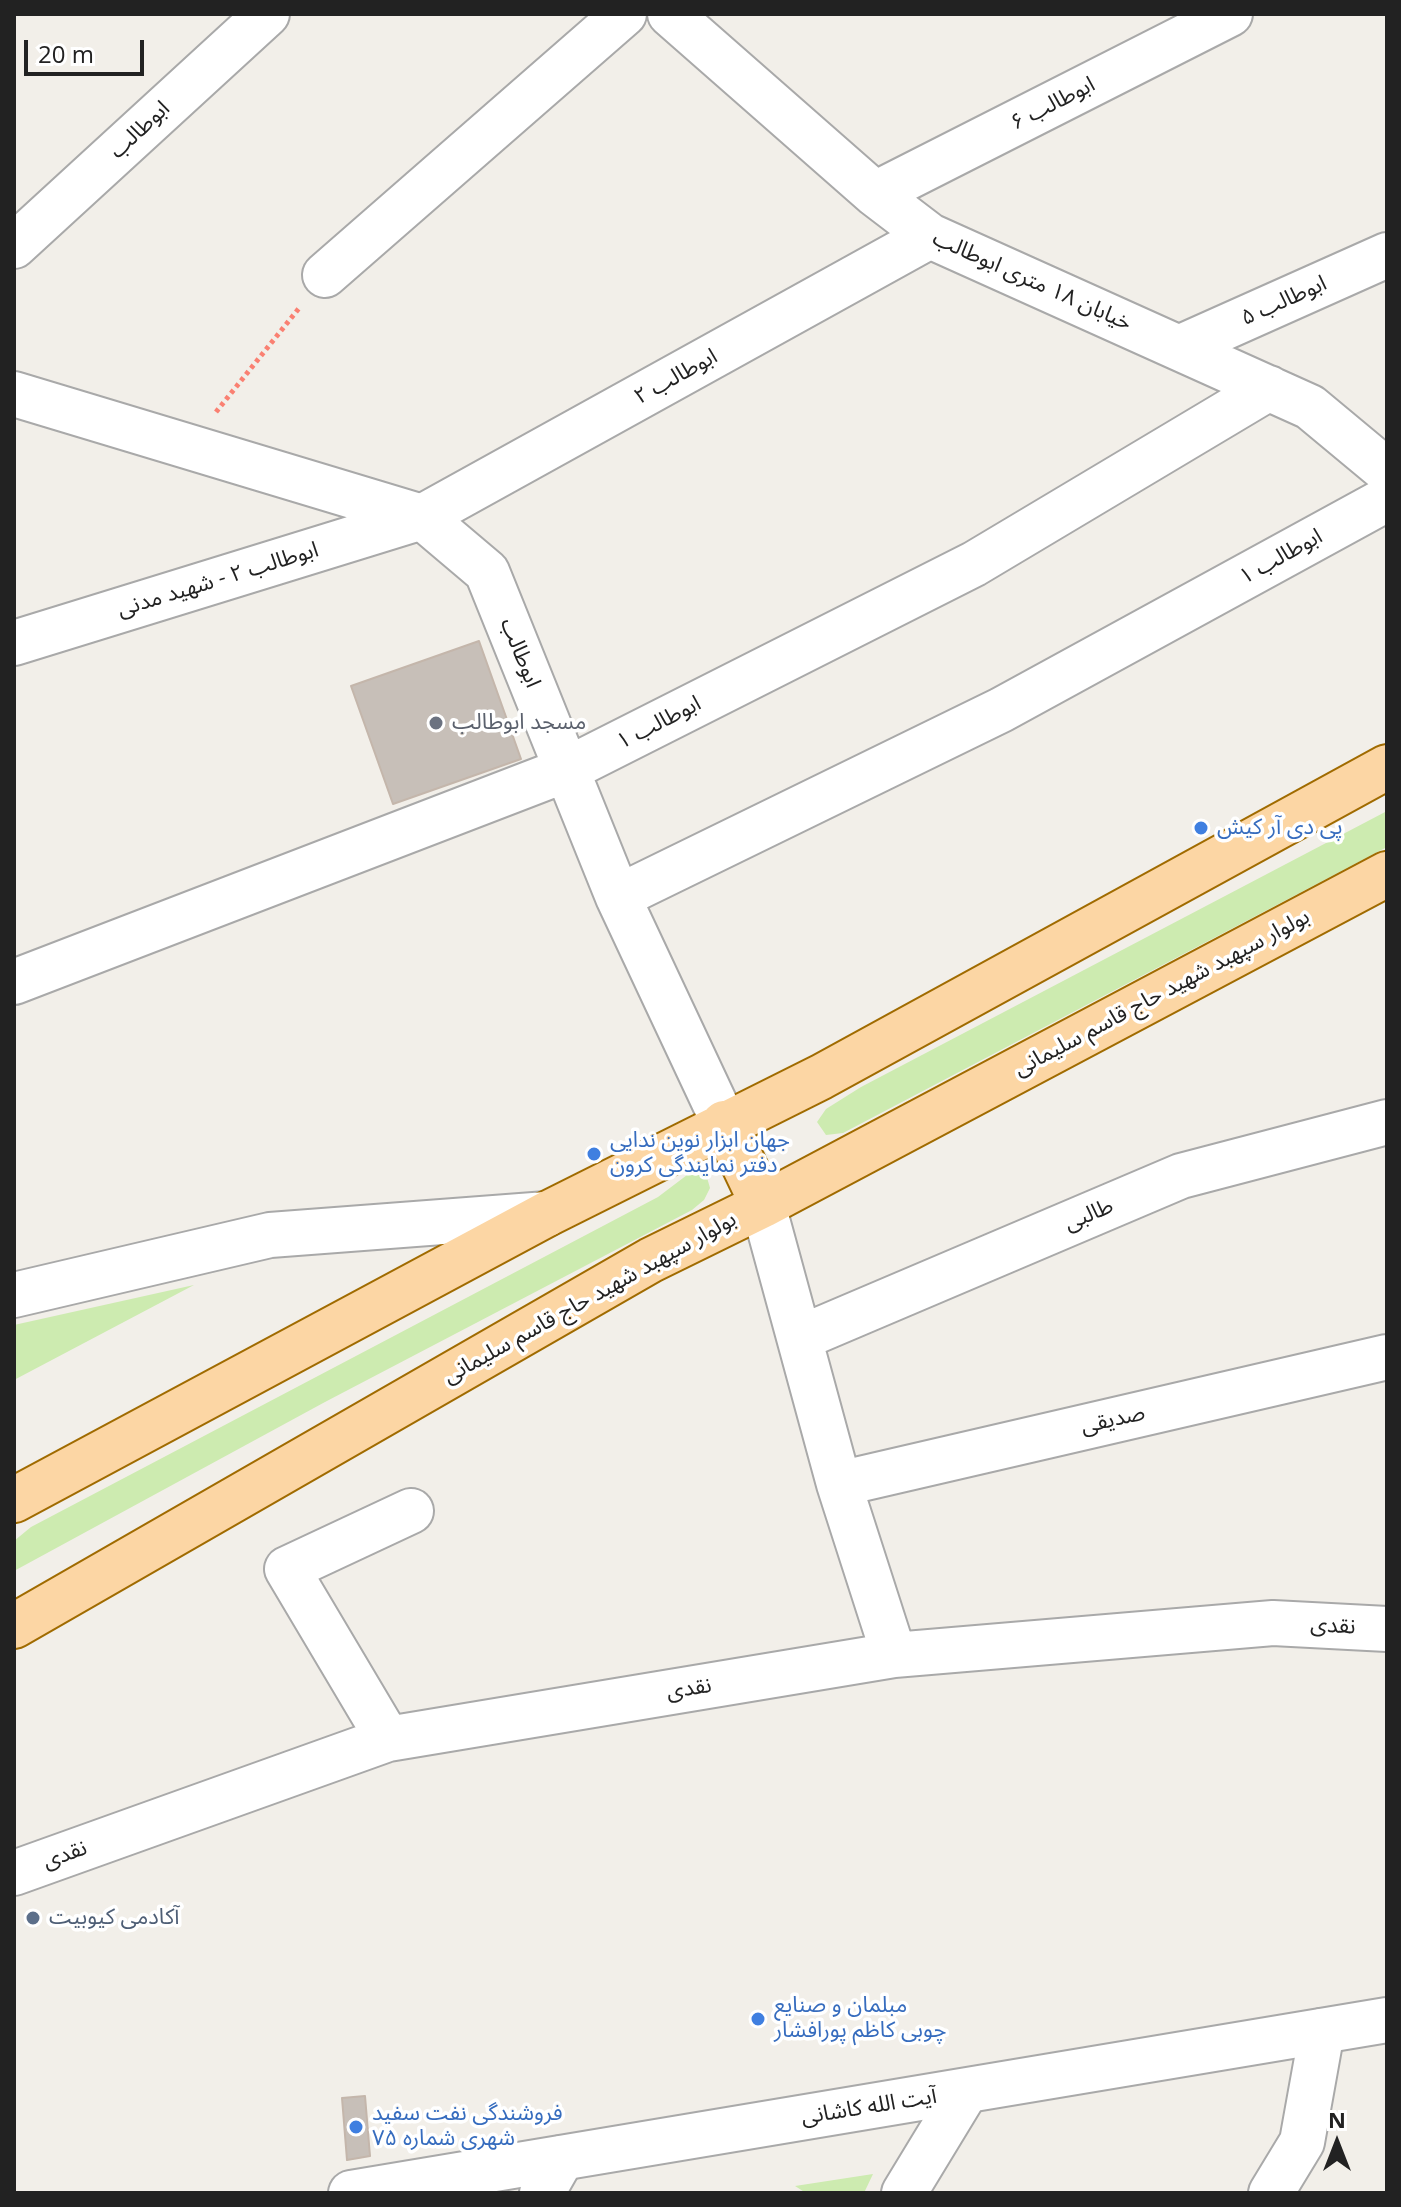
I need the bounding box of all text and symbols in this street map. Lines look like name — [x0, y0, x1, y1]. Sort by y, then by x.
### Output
scale bar — [28, 24, 148, 74]
text: 20 m — [38, 37, 94, 70]
street label: ابوطالب ۶ — [1007, 72, 1099, 136]
street label: ابوطالب — [104, 96, 176, 164]
street label: خیابان ۱۸ متری ابوطالب — [928, 225, 1136, 337]
street label: ابوطالب ۵ — [1237, 270, 1331, 332]
street label: ابوطالب ۲ — [630, 343, 722, 411]
street label: ابوطالب ۱ — [1235, 523, 1327, 591]
street label: ابوطالب ۲ - شهید مدنی — [114, 537, 322, 623]
street label: ابوطالب — [494, 614, 546, 692]
street label: ابوطالب ۱ — [613, 691, 705, 755]
place label: مسجد ابوطالب — [452, 710, 586, 736]
marker: مسجد ابوطالب — [427, 714, 445, 732]
place label: پی دی آر کیش — [1217, 815, 1343, 841]
marker: پی دی آر کیش — [1192, 819, 1210, 837]
street label: بولوار سپهبد شهید حاج قاسم سلیمانی — [1010, 904, 1314, 1082]
place label: جهان ابزار نوین ندایی دفتر نمایندگی کرون — [610, 1128, 790, 1180]
marker: جهان ابزار نوین ندایی دفتر نمایندگی کرون — [585, 1145, 603, 1163]
street label: طالبی — [1060, 1193, 1118, 1237]
street label: بولوار سپهبد شهید حاج قاسم سلیمانی — [439, 1206, 741, 1390]
street label: صدیقی — [1078, 1400, 1148, 1440]
street label: نقدی — [1310, 1612, 1356, 1640]
street label: نقدی — [665, 1672, 713, 1706]
street label: نقدی — [39, 1835, 91, 1875]
place label: آکادمی کیوبیت — [49, 1905, 179, 1931]
marker: آکادمی کیوبیت — [24, 1909, 42, 1927]
place label: مبلمان و صنایع چوبی کاظم پورافشار — [774, 1993, 946, 2044]
marker: مبلمان و صنایع چوبی کاظم پورافشار — [749, 2010, 767, 2028]
street label: آیت الله کاشانی — [799, 2083, 939, 2131]
place label: فروشندگی نفت سفید شهری شماره ۷۵ — [372, 2101, 562, 2152]
north arrow — [1297, 2103, 1377, 2183]
text: N — [1328, 2104, 1346, 2134]
marker: فروشندگی نفت سفید شهری شماره ۷۵ — [347, 2118, 365, 2136]

